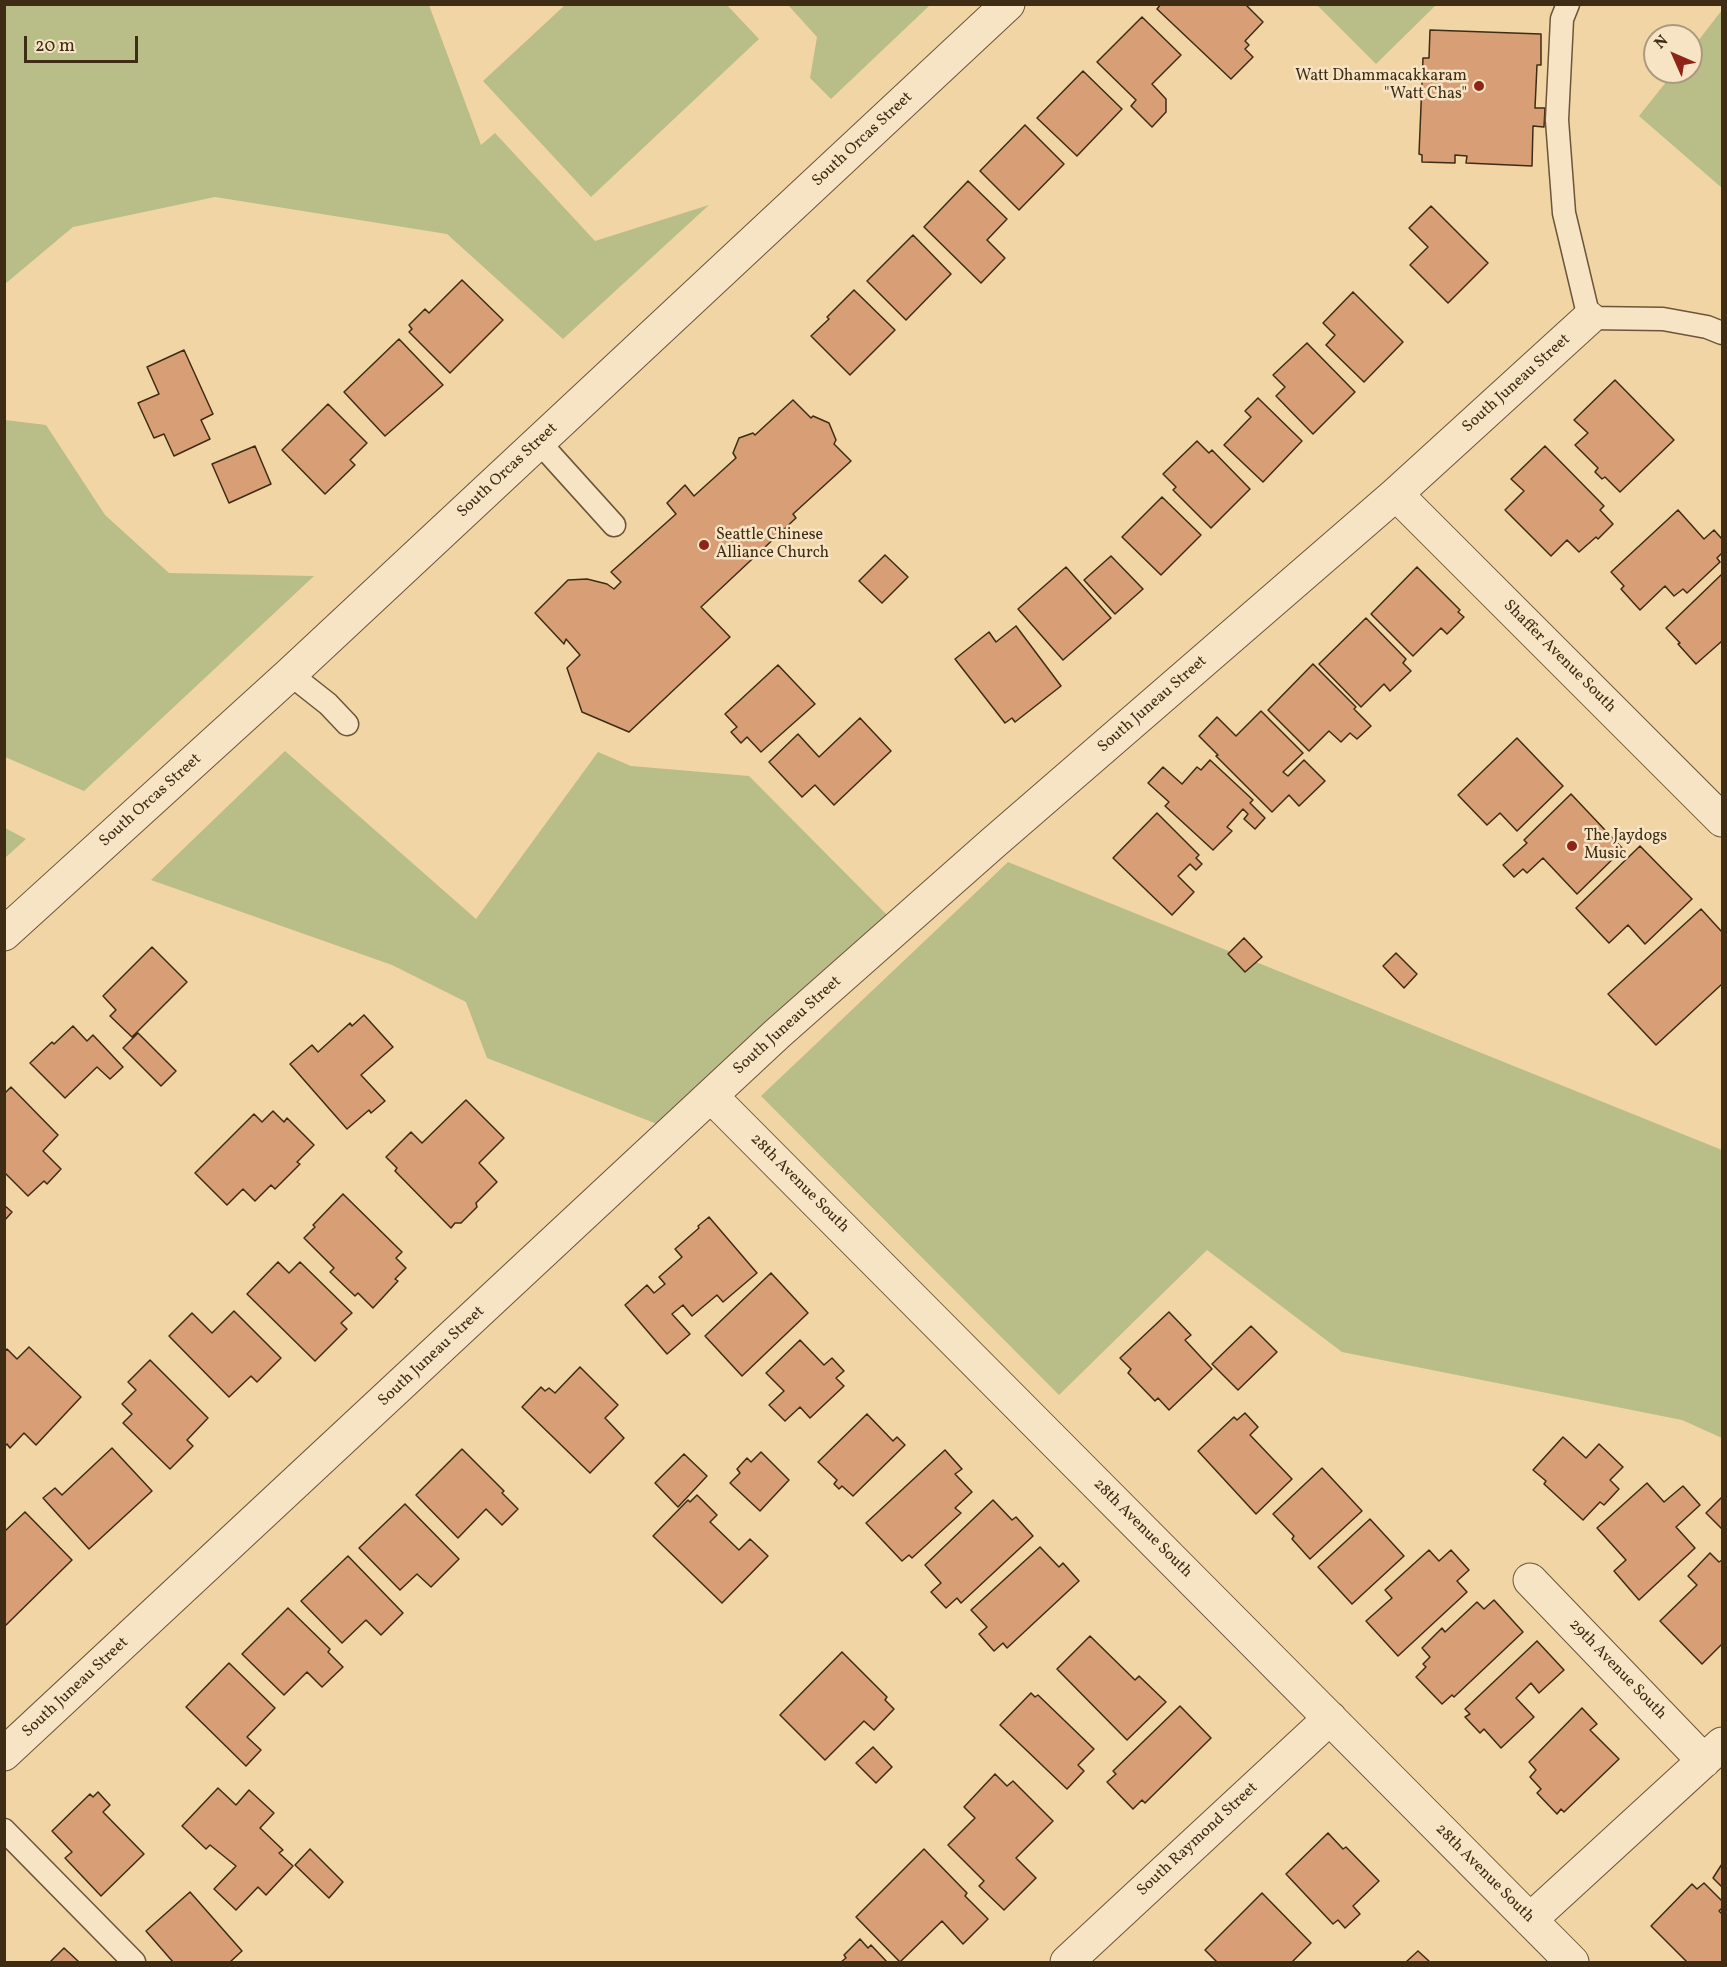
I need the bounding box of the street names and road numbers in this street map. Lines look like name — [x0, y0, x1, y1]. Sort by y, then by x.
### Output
street label: South Orcas Street — [809, 89, 917, 191]
street label: South Juneau Street — [1459, 331, 1575, 437]
street label: South Orcas Street — [454, 420, 562, 522]
street label: Shaffer Avenue South — [1499, 597, 1619, 717]
street label: South Juneau Street — [1095, 652, 1211, 758]
street label: South Orcas Street — [96, 750, 206, 852]
street label: South Juneau Street — [730, 973, 846, 1079]
street label: 28th Avenue South — [745, 1130, 853, 1238]
street label: South Juneau Street — [375, 1303, 489, 1411]
street label: 28th Avenue South — [1088, 1475, 1196, 1583]
street label: 29th Avenue South — [1564, 1616, 1670, 1724]
street label: South Juneau Street — [19, 1634, 133, 1742]
street label: South Raymond Street — [1134, 1779, 1262, 1901]
street label: 28th Avenue South — [1430, 1820, 1538, 1928]

